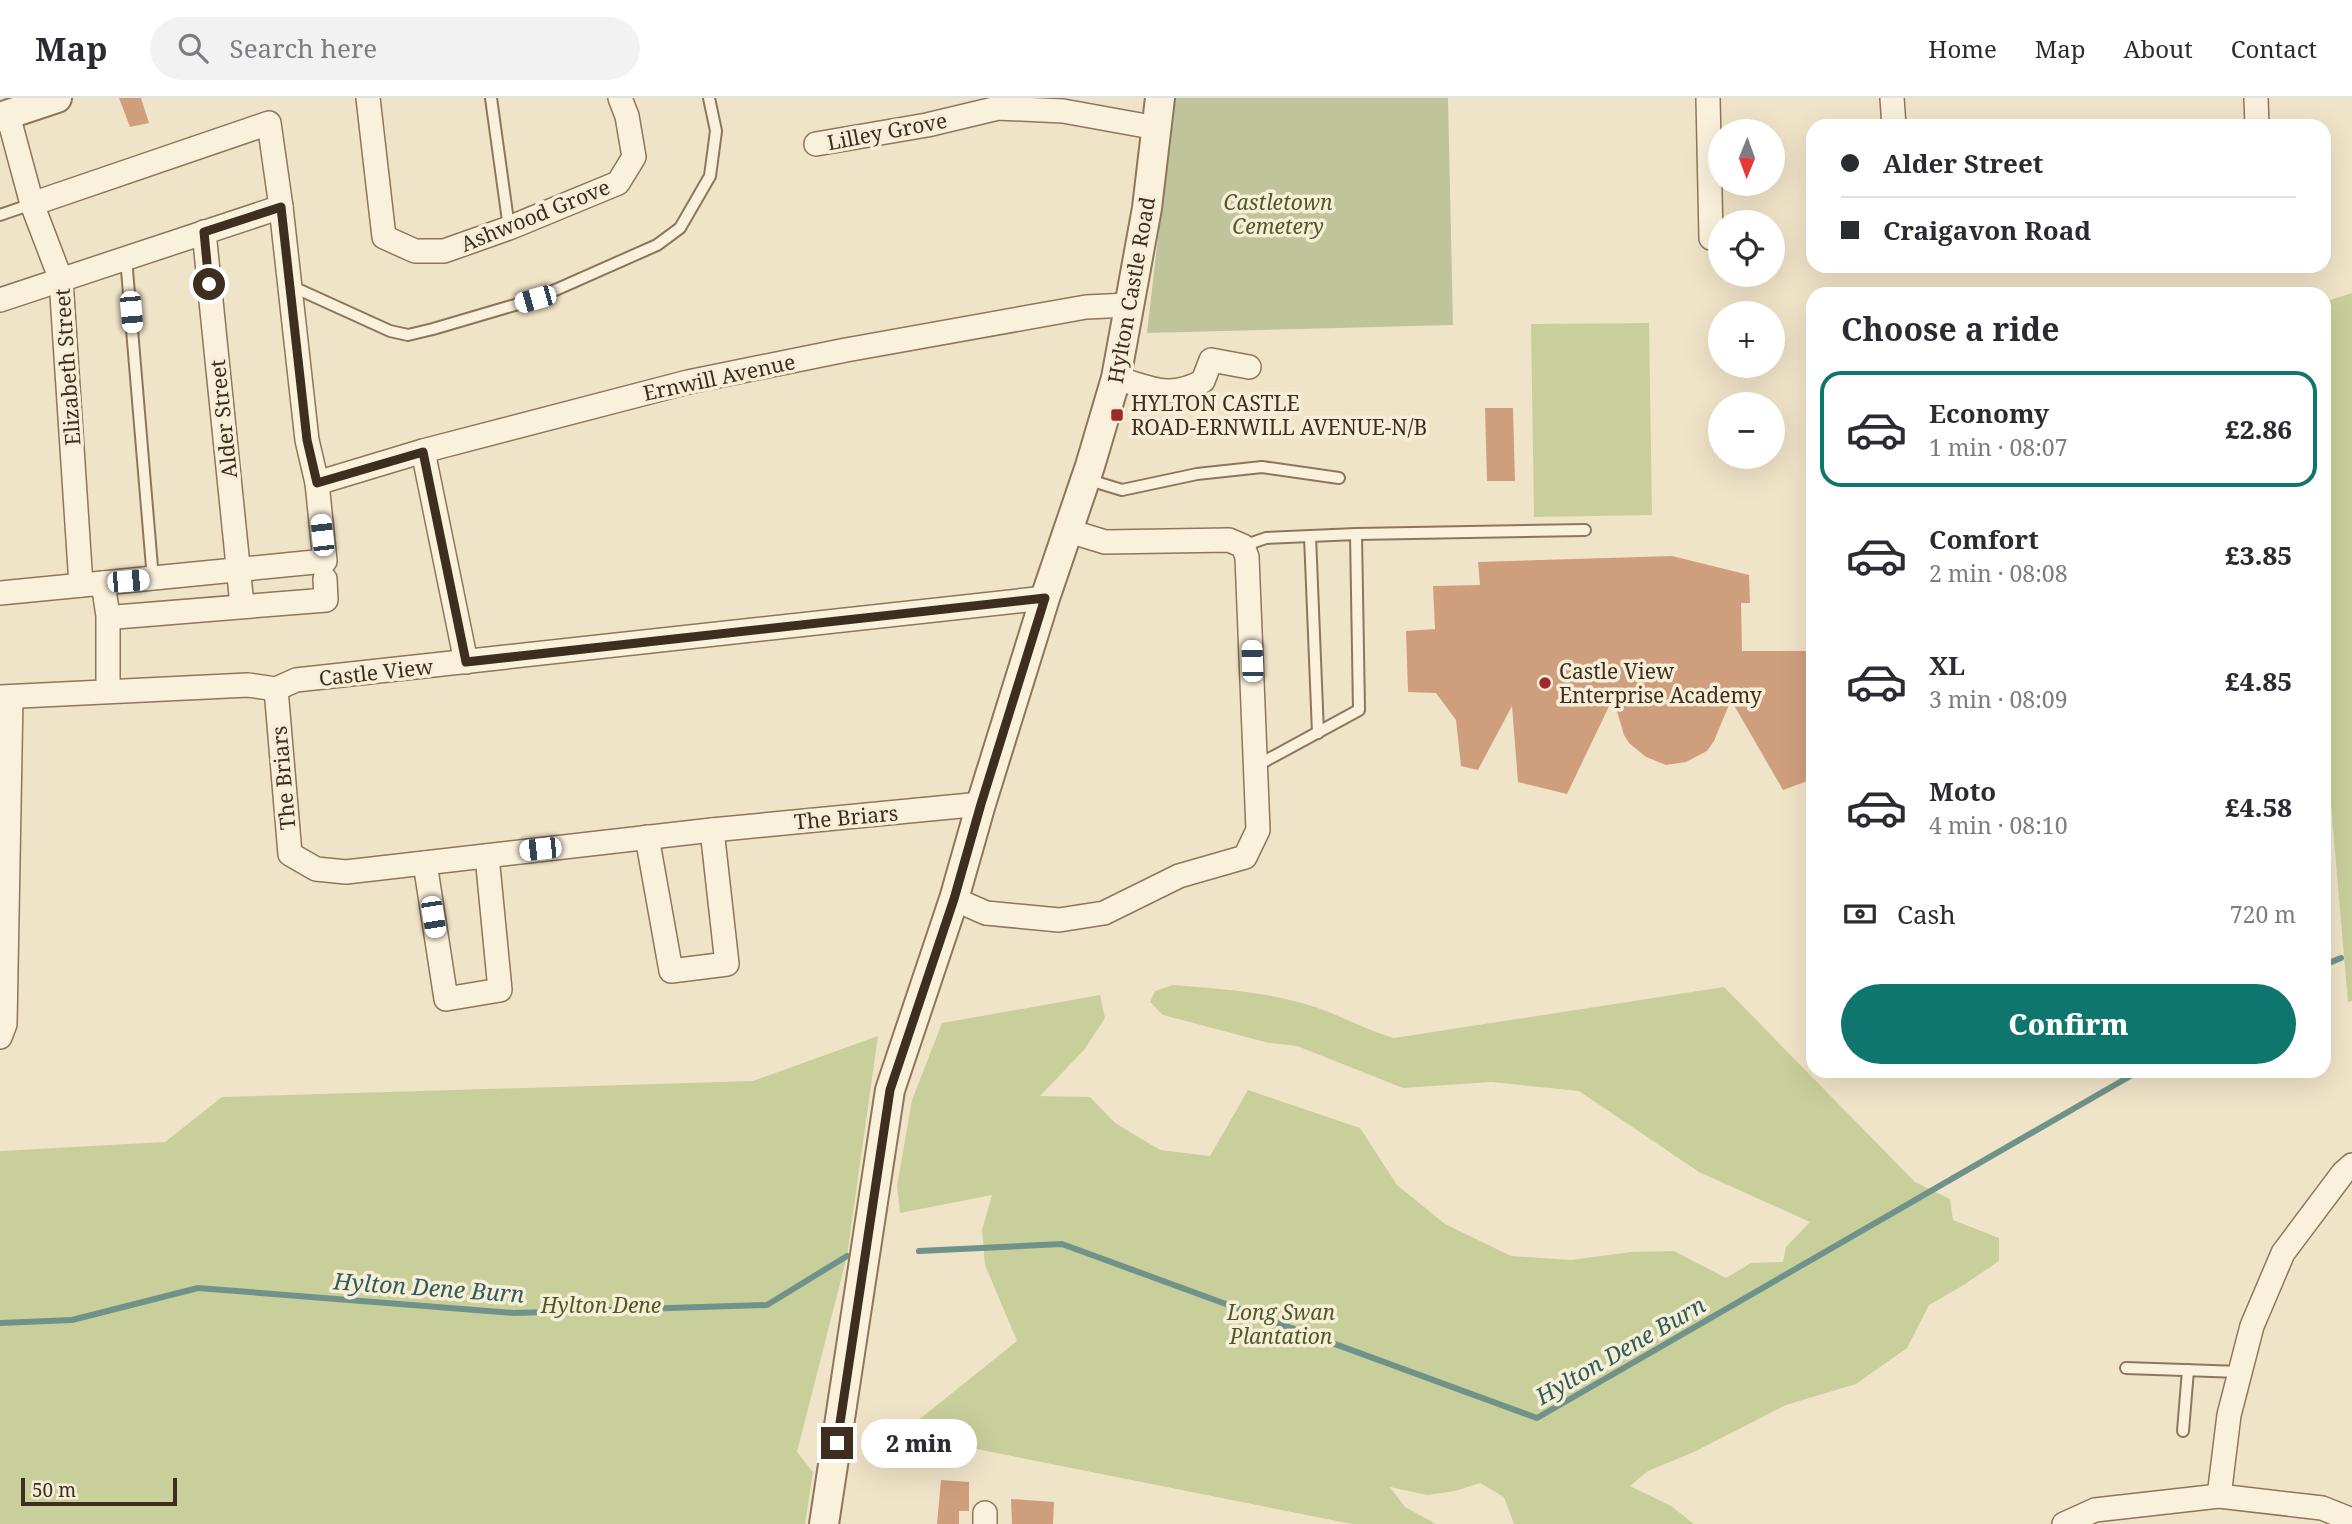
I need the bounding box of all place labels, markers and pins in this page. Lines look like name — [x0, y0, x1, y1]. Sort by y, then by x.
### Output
place label: HYLTON CASTLE ROAD-ERNWILL AVENUE-N/B — [1131, 389, 1427, 441]
marker: HYLTON CASTLE ROAD-ERNWILL AVENUE-N/B — [1109, 407, 1125, 423]
place label: Castle View Enterprise Academy — [1559, 657, 1762, 709]
marker: Castle View Enterprise Academy — [1537, 675, 1553, 691]

